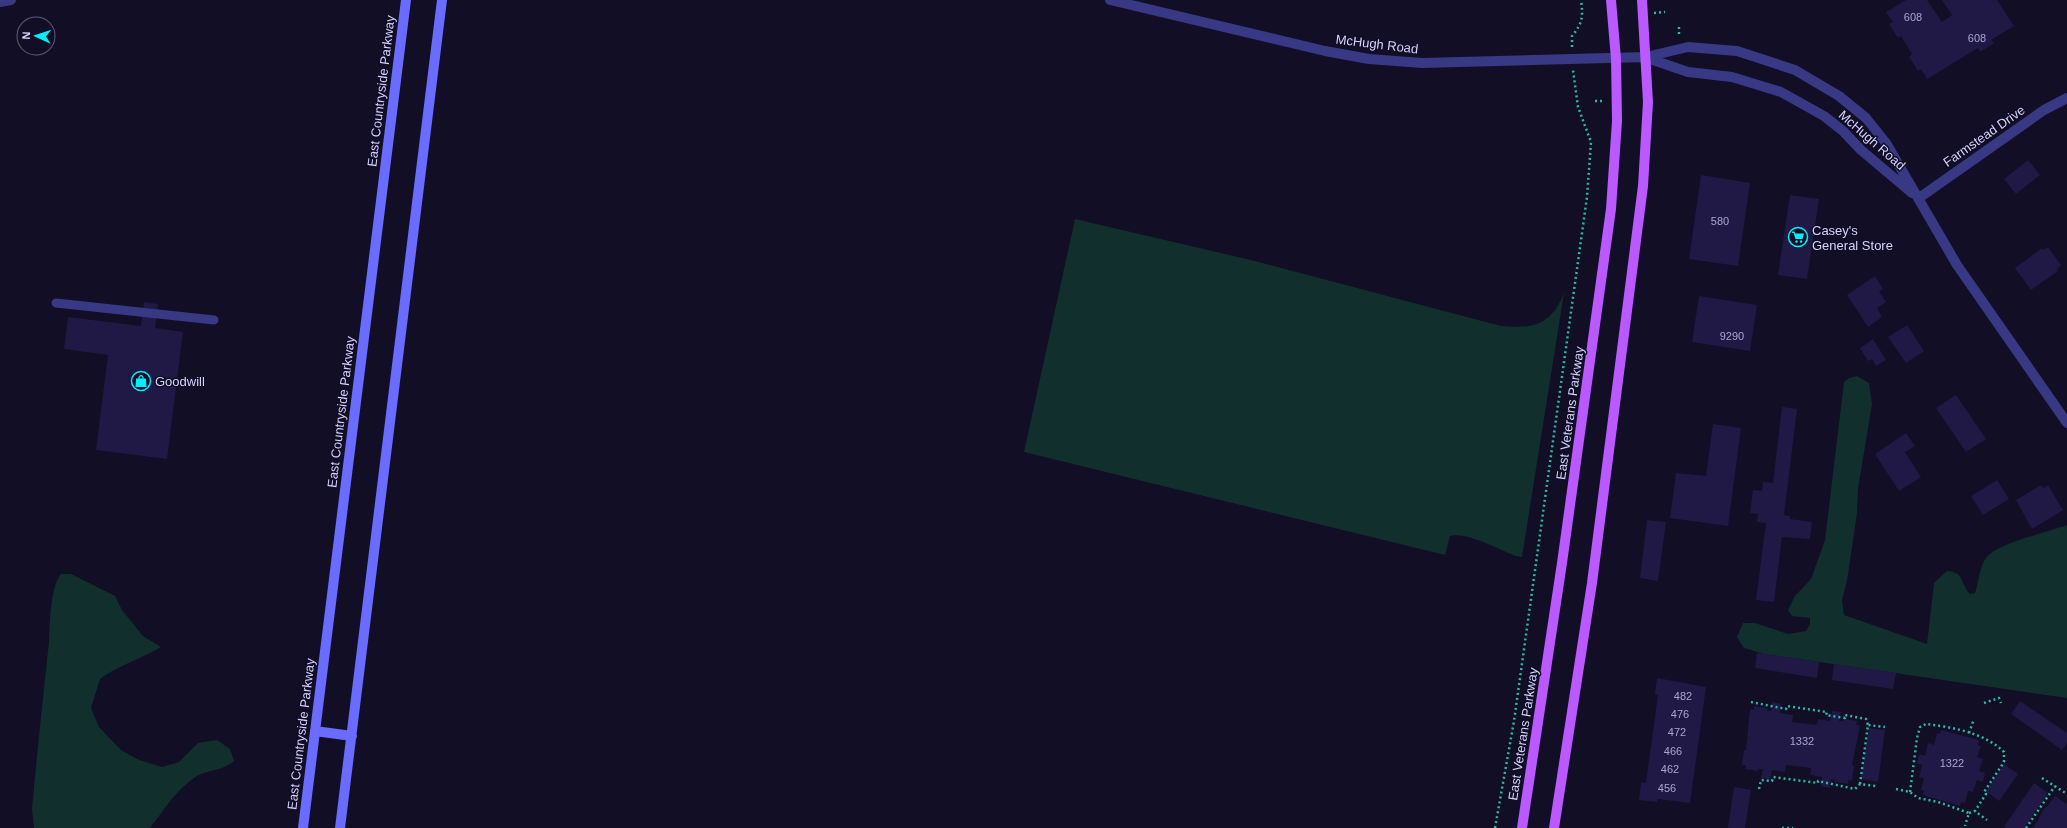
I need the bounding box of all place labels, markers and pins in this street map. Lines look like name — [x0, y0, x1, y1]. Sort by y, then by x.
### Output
place label: Casey's General Store — [1812, 223, 1893, 253]
supermarket icon: Casey's General Store — [1787, 226, 1809, 248]
shop icon: Goodwill — [130, 370, 152, 392]
place label: Goodwill — [155, 374, 205, 389]

